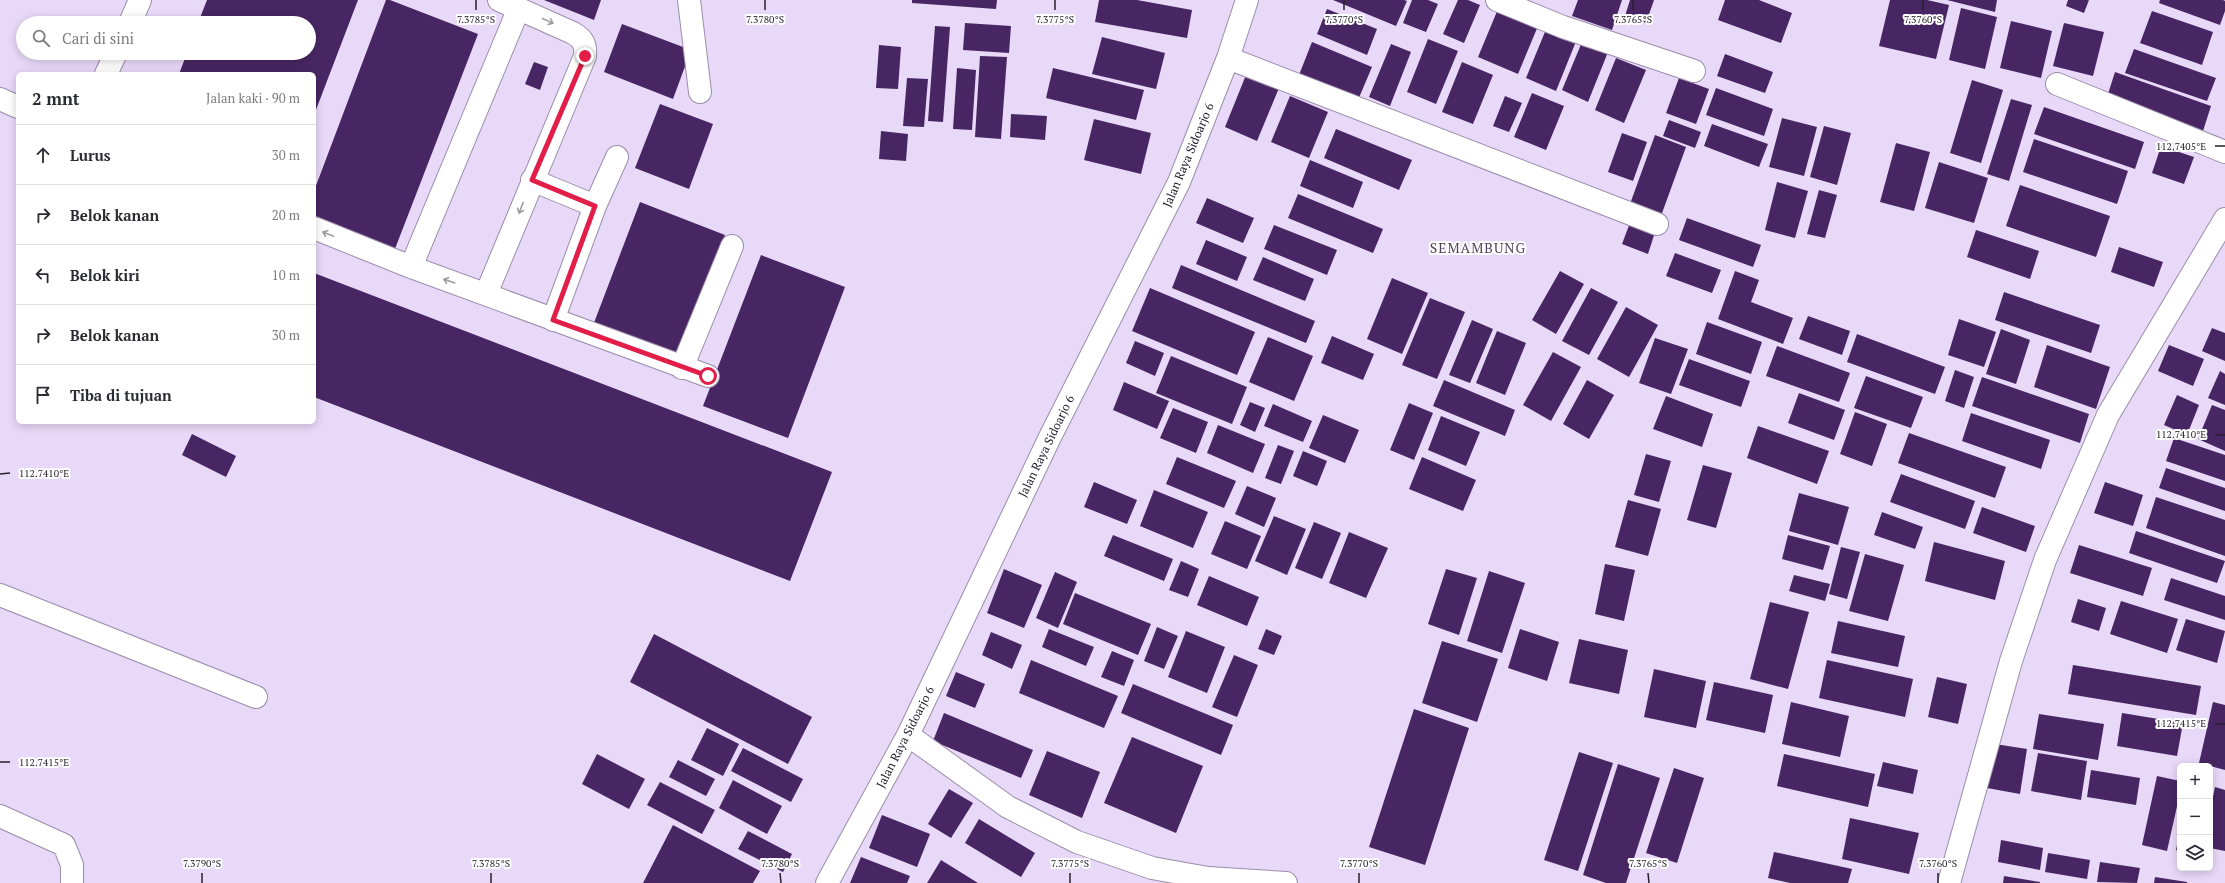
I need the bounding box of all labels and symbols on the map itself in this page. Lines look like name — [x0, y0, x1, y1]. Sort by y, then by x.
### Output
text: 7.3785°S — [457, 13, 495, 26]
text: 7.3780°S — [746, 13, 784, 26]
text: 7.3775°S — [1036, 13, 1074, 26]
text: 7.3770°S — [1325, 13, 1363, 26]
text: 7.3765°S — [1614, 13, 1652, 26]
text: 7.3760°S — [1904, 13, 1942, 26]
one-way arrow — [542, 18, 554, 25]
route end — [576, 47, 594, 65]
street label: Jalan Raya Sidoarjo 6 — [1159, 100, 1217, 209]
text: 112.7405°E — [2156, 140, 2206, 153]
one-way arrow — [517, 202, 525, 214]
one-way arrow — [322, 229, 334, 237]
district label: SEMAMBUNG — [1430, 238, 1526, 257]
one-way arrow — [443, 276, 455, 284]
route start — [699, 367, 717, 385]
street label: Jalan Raya Sidoarjo 6 — [1015, 392, 1078, 500]
text: 112.7410°E — [2156, 428, 2206, 441]
text: 112.7410°E — [19, 467, 69, 480]
street label: Jalan Raya Sidoarjo 6 — [873, 683, 937, 790]
text: 112.7415°E — [2156, 717, 2206, 730]
text: 112.7415°E — [19, 756, 69, 769]
text: 7.3790°S — [183, 857, 221, 870]
text: 7.3785°S — [472, 857, 510, 870]
text: 7.3780°S — [761, 857, 799, 870]
text: 7.3775°S — [1051, 857, 1089, 870]
text: 7.3770°S — [1340, 857, 1378, 870]
text: 7.3765°S — [1629, 857, 1667, 870]
text: 7.3760°S — [1919, 857, 1957, 870]

